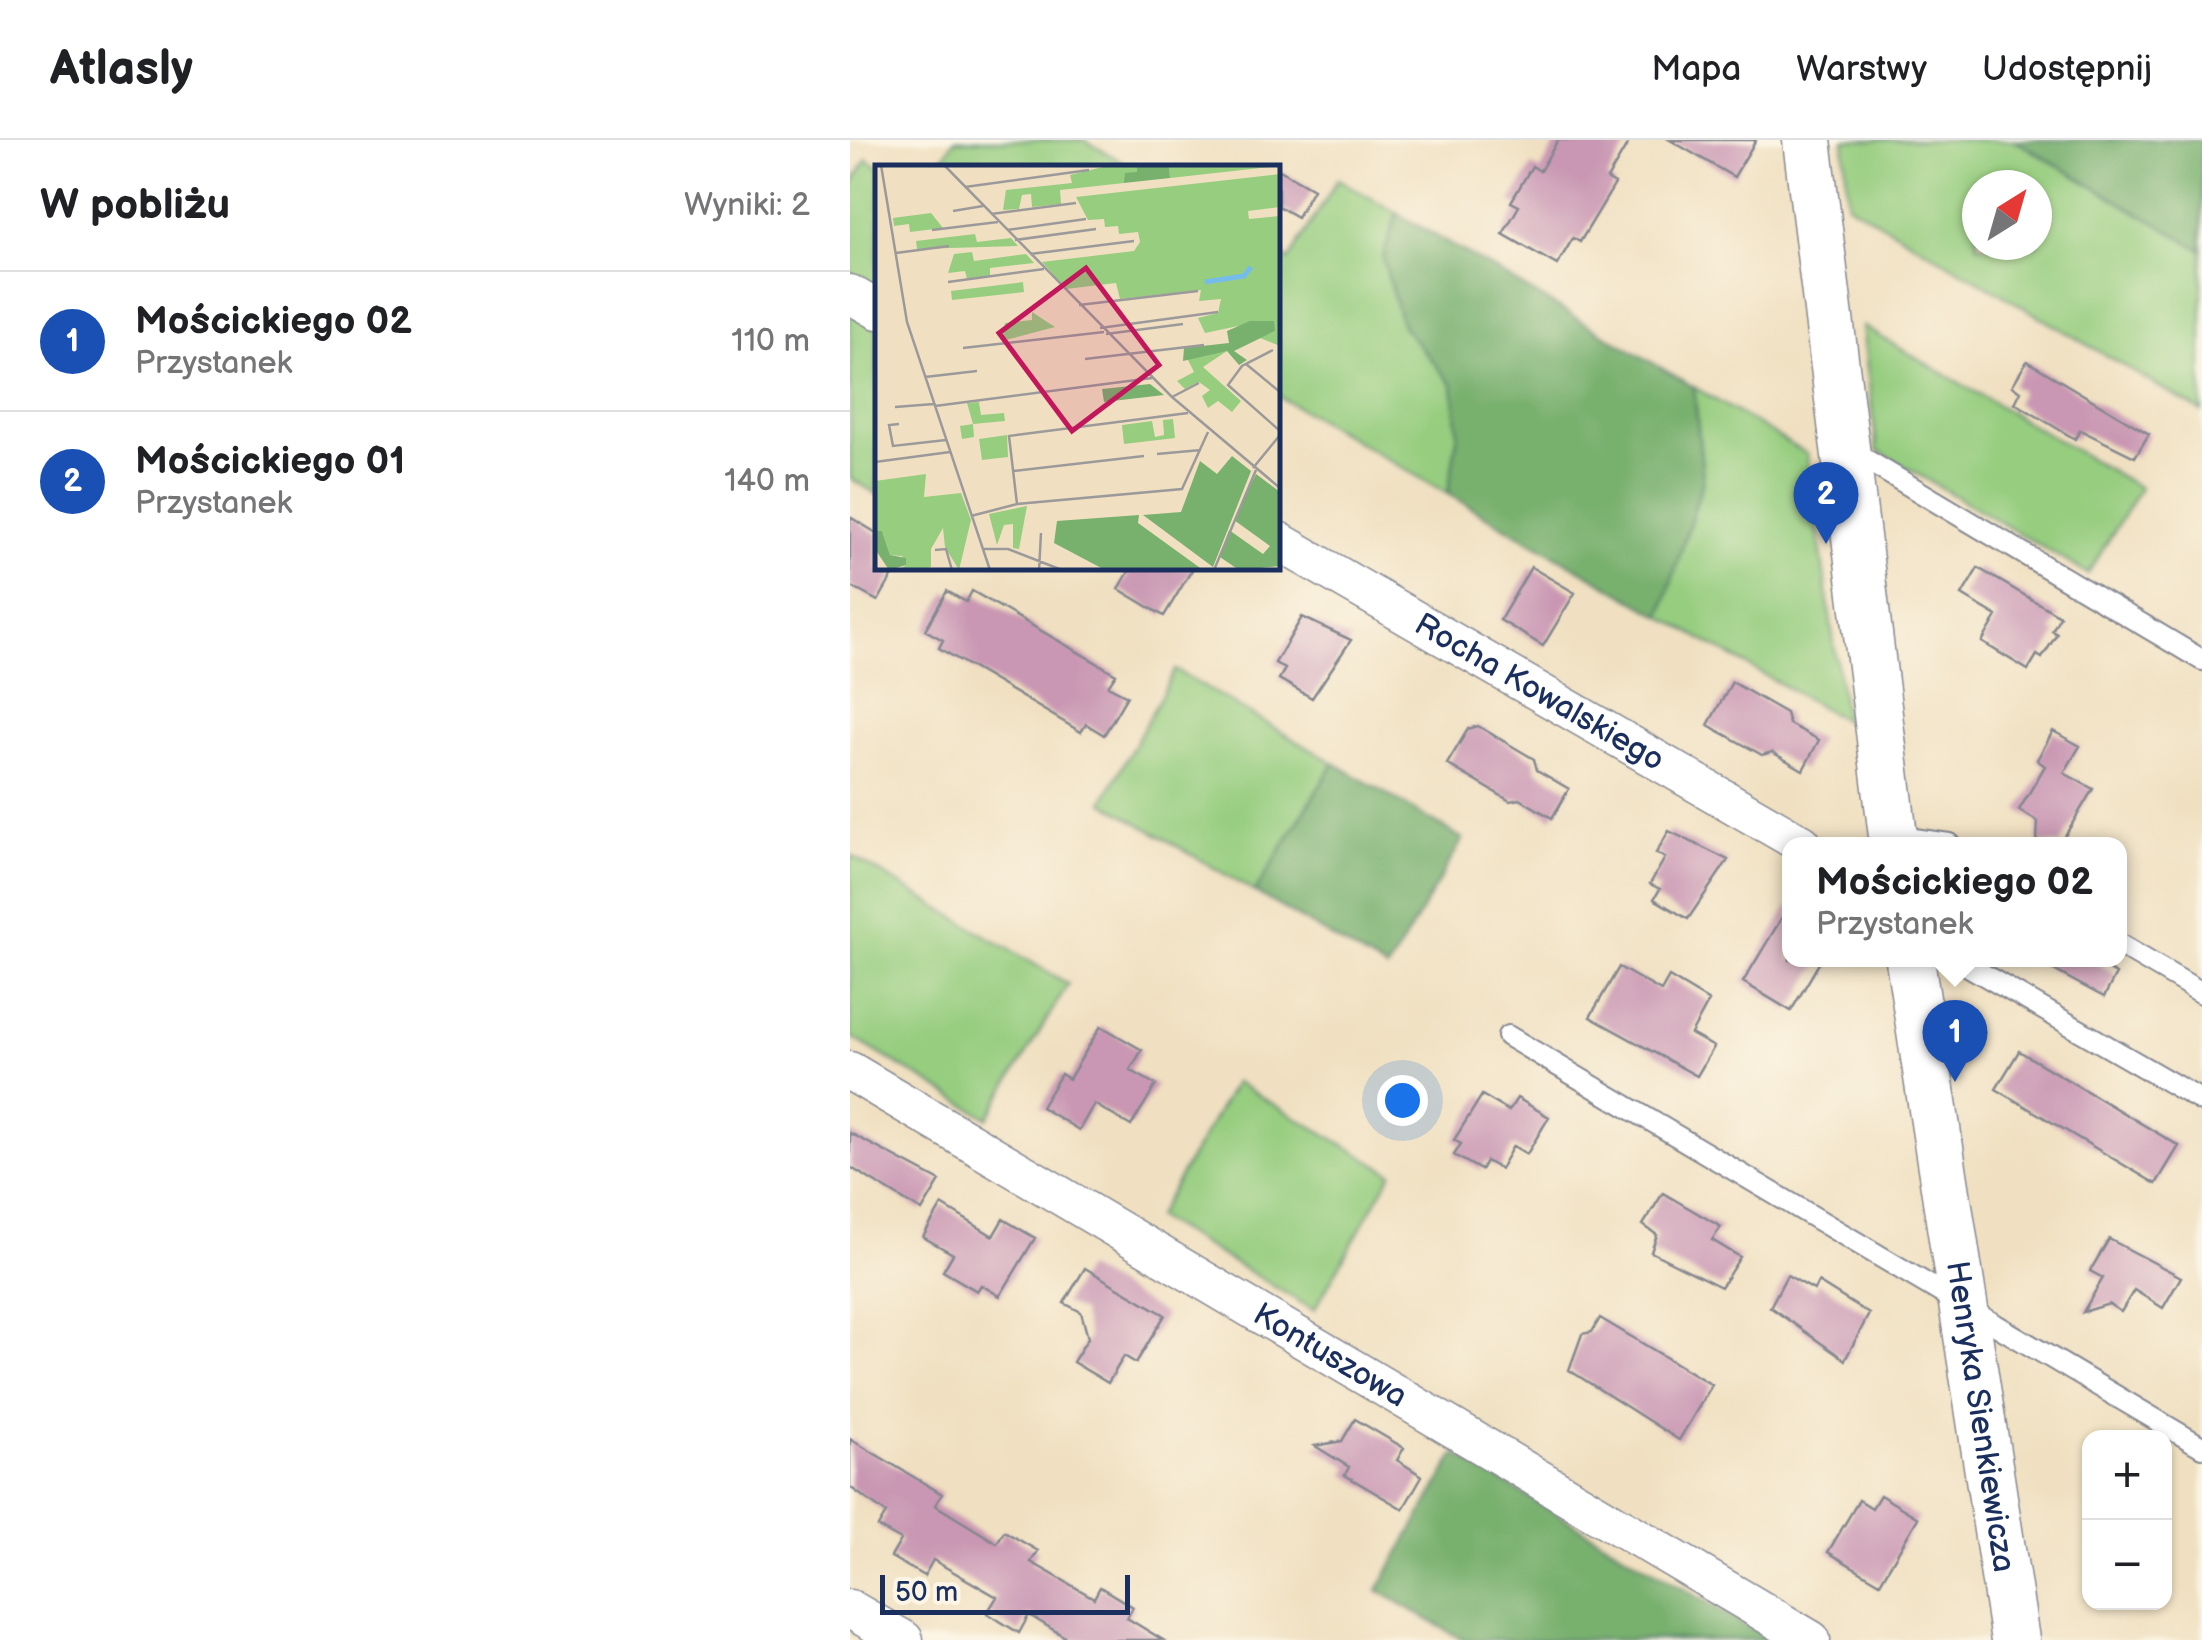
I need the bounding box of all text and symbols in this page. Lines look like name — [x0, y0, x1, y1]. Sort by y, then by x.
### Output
text: Atlasly — [50, 41, 193, 98]
text: Mapa — [1651, 48, 1741, 91]
text: Warstwy — [1796, 48, 1927, 91]
text: Udostępnij — [1982, 48, 2152, 91]
inset map — [875, 165, 1280, 570]
north arrow — [1962, 170, 2052, 260]
text: W pobliżu — [40, 180, 230, 231]
text: Wyniki: 2 — [684, 186, 810, 225]
text: Mościckiego 02 — [135, 299, 412, 344]
text: 1 — [66, 322, 79, 361]
text: 110 m — [731, 322, 810, 361]
text: Przystanek — [135, 344, 292, 383]
text: Mościckiego 01 — [135, 439, 405, 484]
text: 2 — [63, 462, 82, 501]
text: 140 m — [724, 462, 810, 501]
pin: 2 — [1794, 462, 1858, 544]
text: Przystanek — [135, 484, 292, 523]
street label: Rocha Kowalskiego — [1408, 605, 1671, 780]
popup — [1782, 837, 2127, 967]
text: Mościckiego 02 — [1816, 860, 2093, 905]
text: Przystanek — [1816, 905, 1973, 944]
pin: 1 — [1922, 1000, 1988, 1082]
your location — [1377, 1075, 1428, 1126]
street label: Henryka Sienkiewicza — [1937, 1258, 2024, 1575]
street label: Kontuszowa — [1246, 1295, 1414, 1416]
map controls — [2082, 1430, 2172, 1610]
button: + — [2082, 1430, 2172, 1520]
button: − — [2082, 1520, 2172, 1610]
scale bar — [880, 1570, 1130, 1614]
text: 50 m — [895, 1576, 958, 1609]

